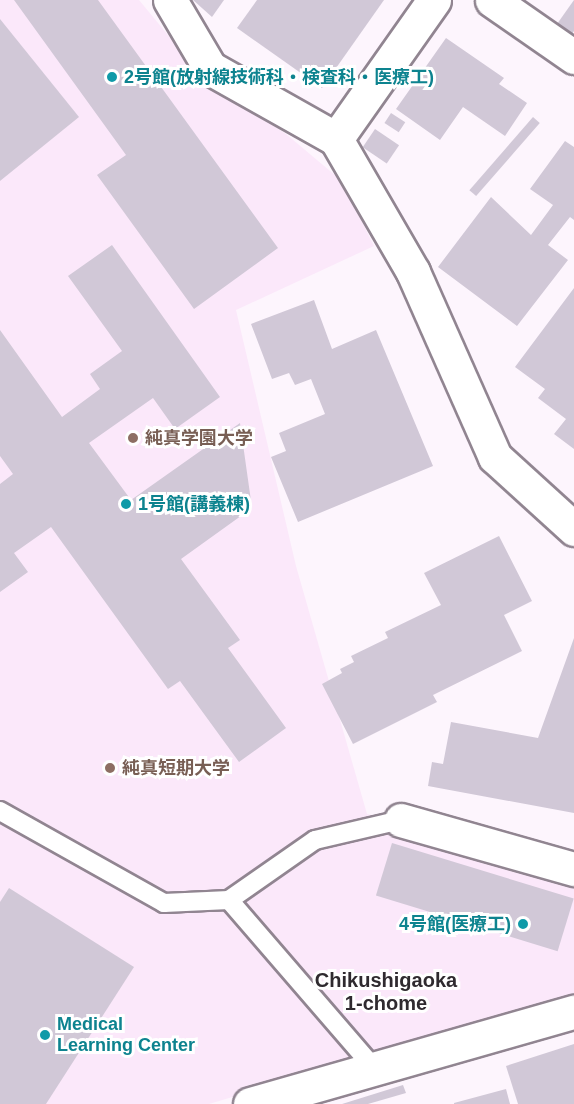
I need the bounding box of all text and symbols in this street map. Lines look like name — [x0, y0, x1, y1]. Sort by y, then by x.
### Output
place label: 2号館(放射線技術科・検査科・医療工) — [124, 66, 434, 88]
marker: 2号館(放射線技術科・検査科・医療工) — [105, 70, 119, 84]
place label: 純真学園大学 — [145, 427, 253, 449]
marker: 純真学園大学 — [126, 431, 140, 445]
place label: 1号館(講義棟) — [138, 493, 250, 515]
marker: 1号館(講義棟) — [119, 497, 133, 511]
place label: 純真短期大学 — [122, 757, 230, 779]
marker: 純真短期大学 — [103, 761, 117, 775]
place label: 4号館(医療工) — [399, 913, 511, 935]
marker: 4号館(医療工) — [516, 917, 530, 931]
district label: Chikushigaoka 1-chome — [315, 968, 457, 1015]
place label: Medical Learning Center — [57, 1014, 195, 1056]
marker: Medical Learning Center — [38, 1028, 52, 1042]

